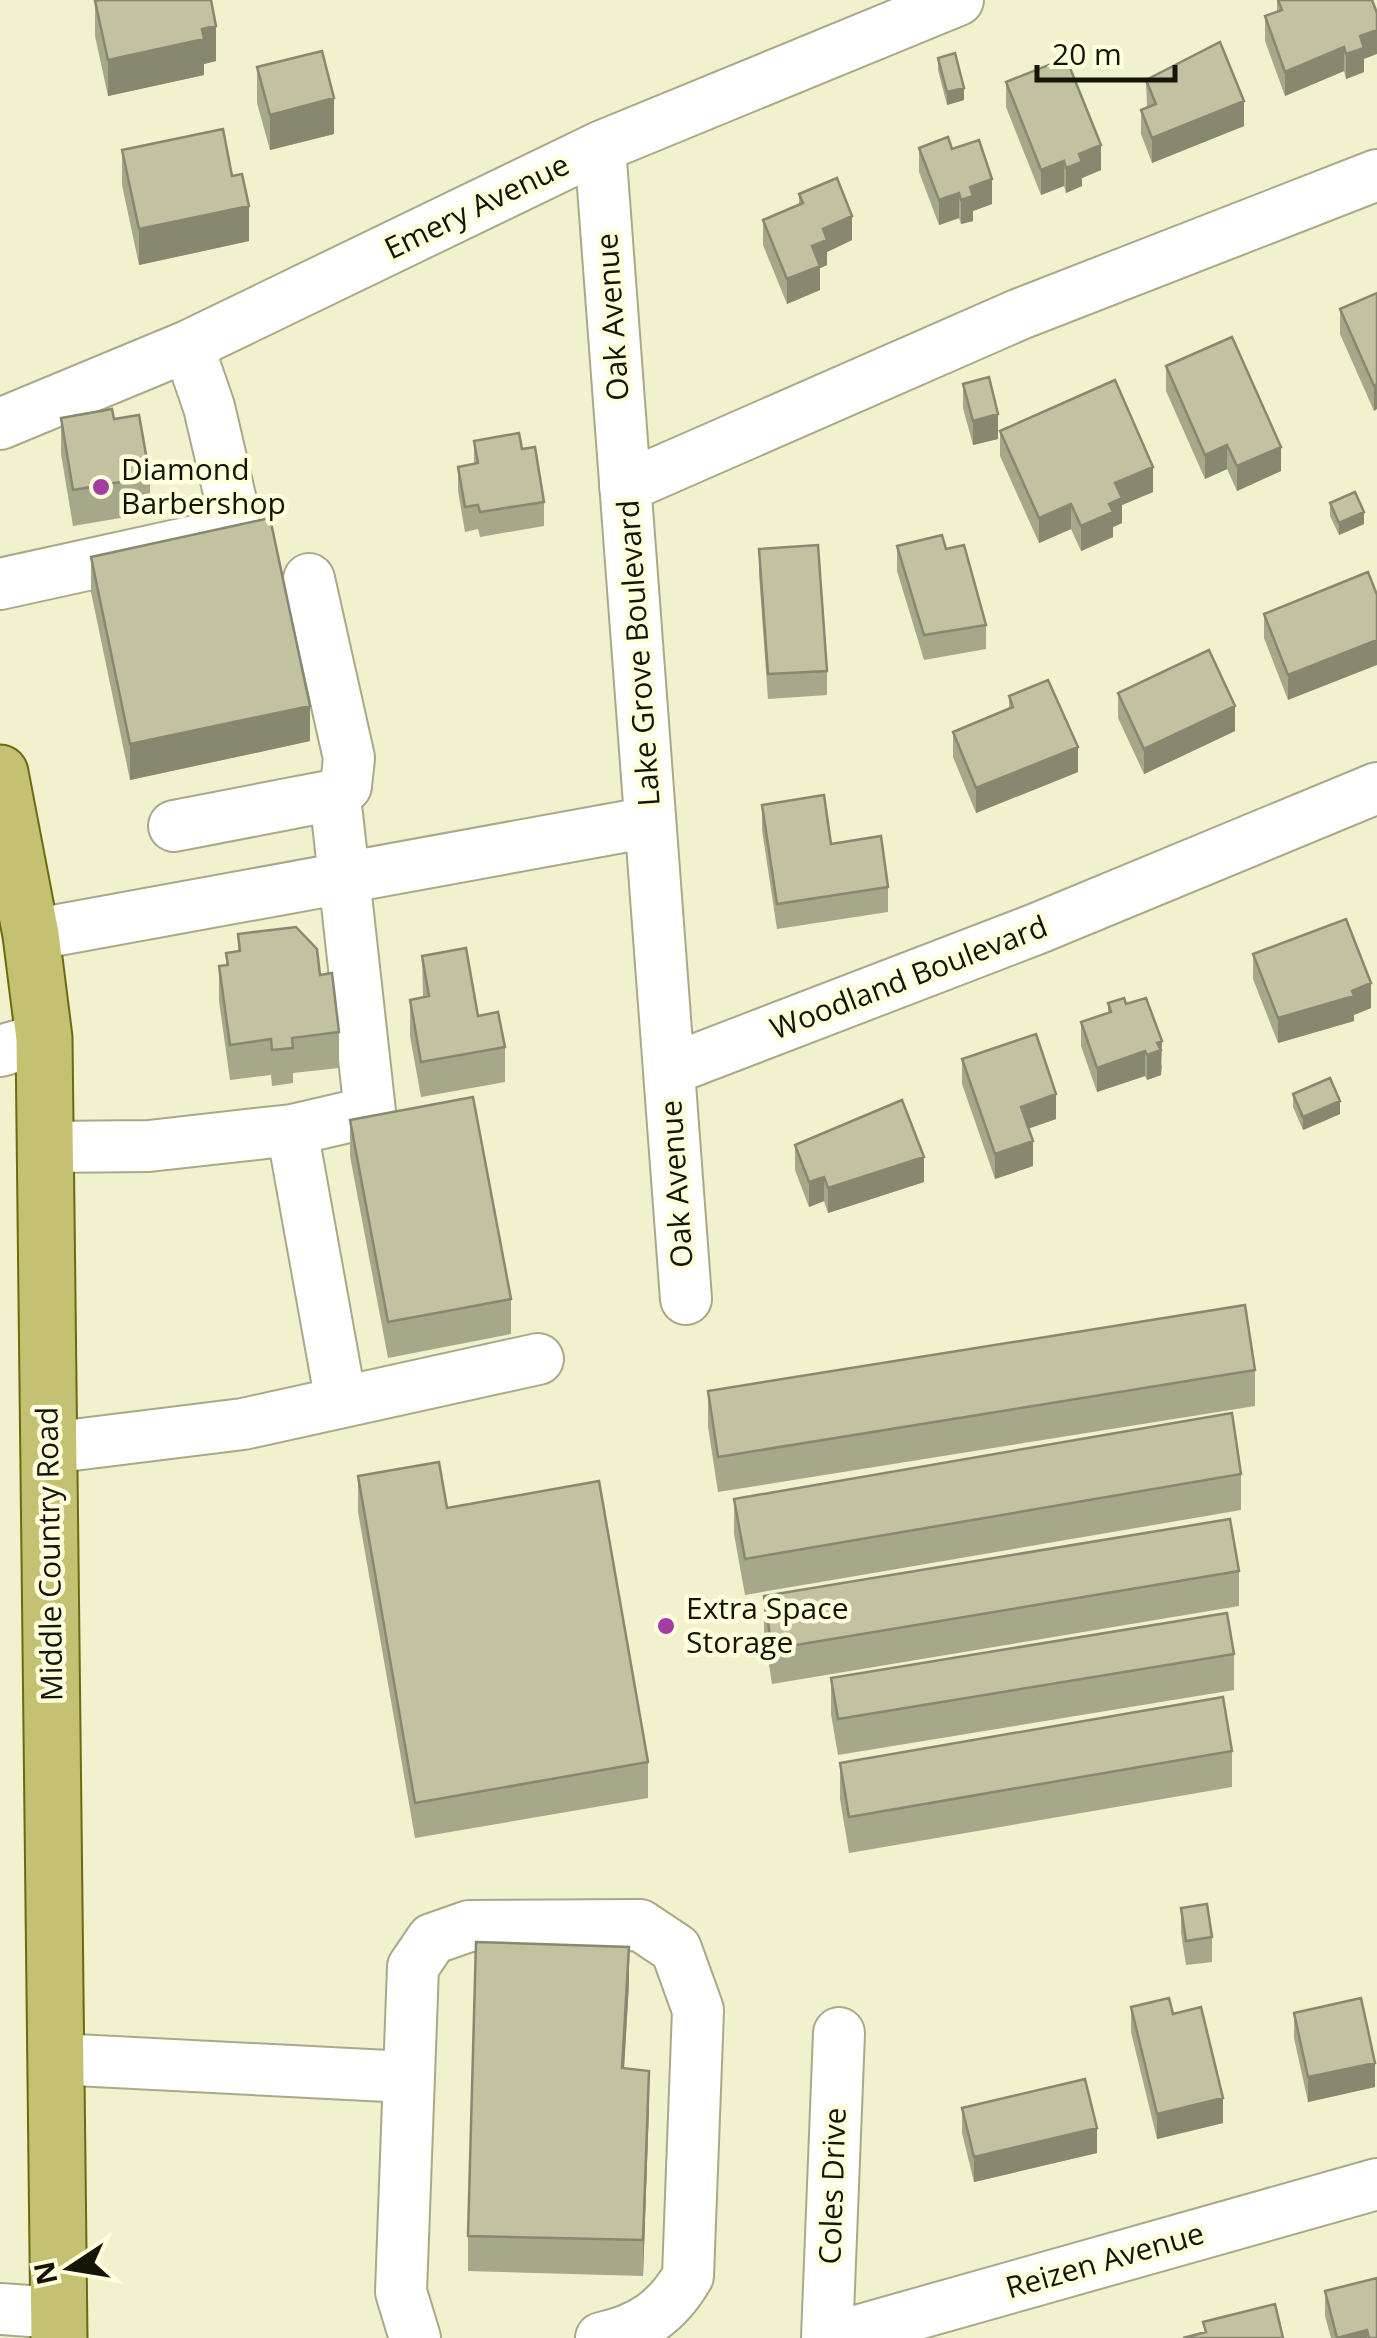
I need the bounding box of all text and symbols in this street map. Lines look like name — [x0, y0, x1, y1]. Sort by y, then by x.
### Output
scale bar — [1037, 20, 1174, 82]
text: 20 m — [1052, 33, 1122, 74]
street label: Emery Avenue — [377, 143, 576, 268]
street label: Oak Avenue — [585, 232, 638, 402]
place label: Diamond Barbershop — [121, 448, 286, 523]
marker: Diamond Barbershop — [90, 476, 112, 498]
street label: Lake Grove Boulevard — [606, 499, 669, 808]
street label: Woodland Boulevard — [764, 905, 1053, 1048]
street label: Oak Avenue — [649, 1099, 702, 1269]
street label: Middle Country Road — [25, 1406, 72, 1702]
place label: Extra Space Storage — [686, 1587, 848, 1662]
marker: Extra Space Storage — [655, 1615, 677, 1637]
street label: Coles Drive — [808, 2107, 855, 2265]
street label: Reizen Avenue — [1001, 2212, 1209, 2307]
north arrow — [20, 2218, 120, 2318]
text: N — [24, 2258, 66, 2288]

